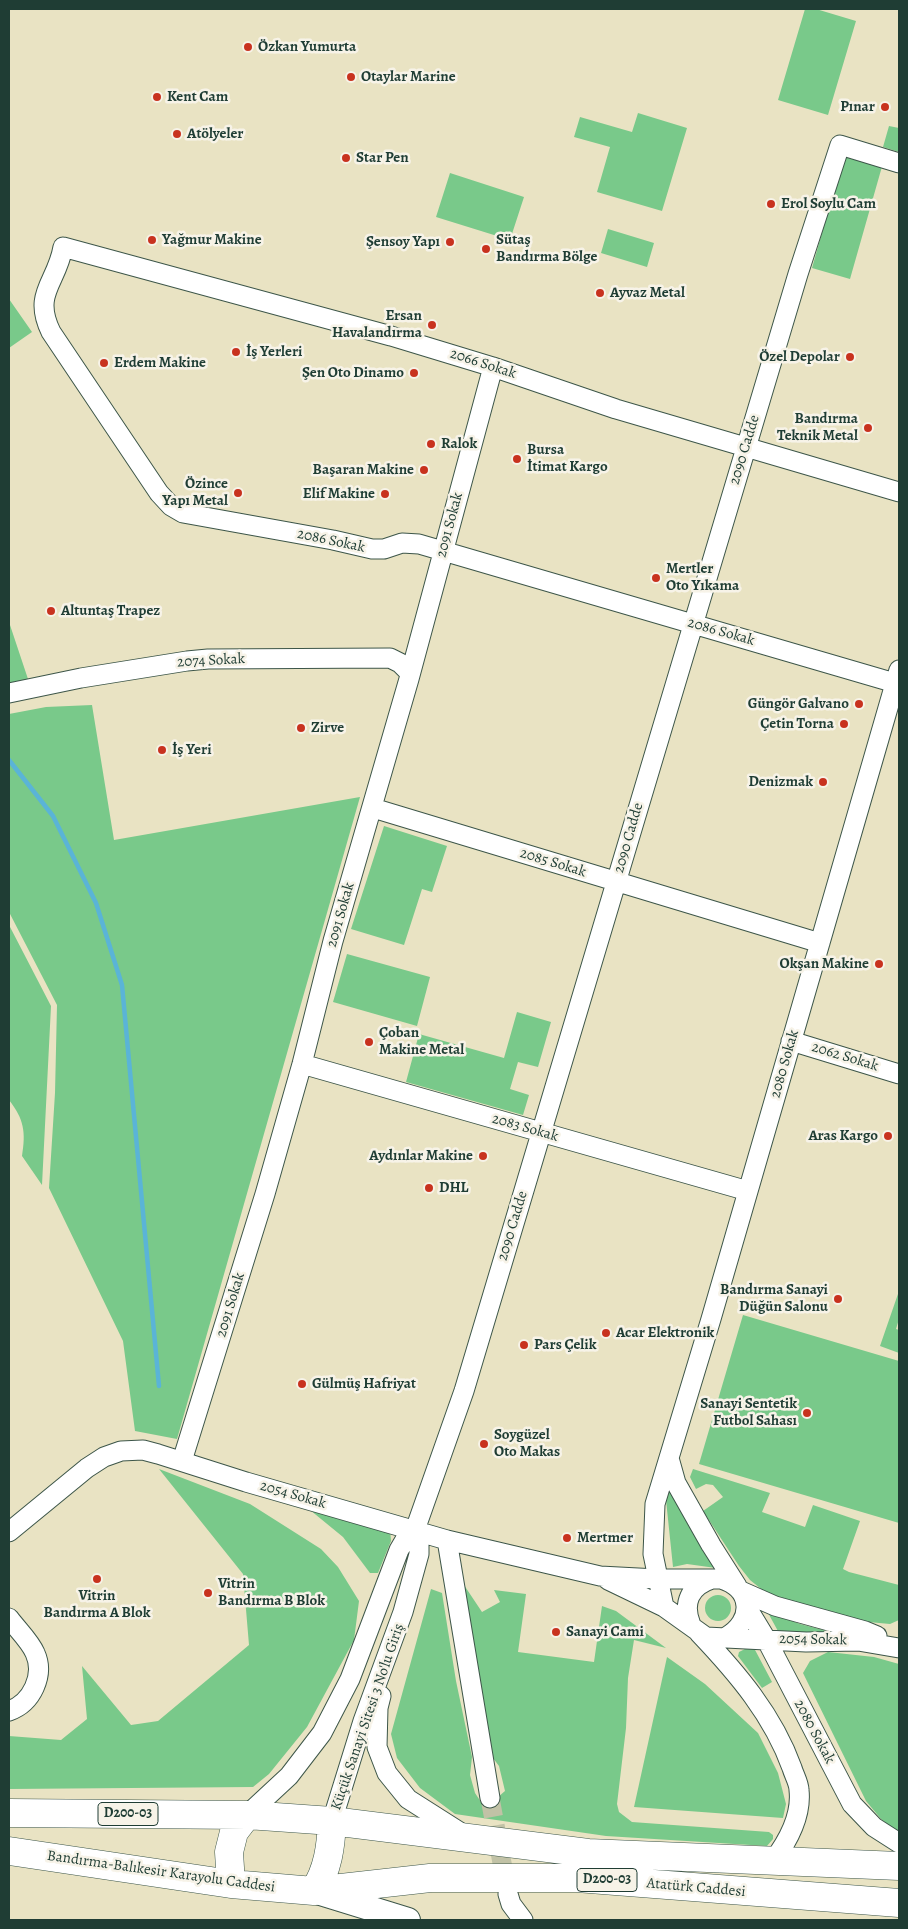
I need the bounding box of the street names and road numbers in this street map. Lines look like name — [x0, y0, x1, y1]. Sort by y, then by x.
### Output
street label: 2066 Sokak — [448, 345, 518, 383]
street label: 2090 Cadde — [726, 413, 764, 487]
street label: 2091 Sokak — [433, 490, 467, 560]
street label: 2086 Sokak — [295, 525, 367, 557]
street label: 2086 Sokak — [685, 614, 757, 650]
street label: 2074 Sokak — [177, 650, 245, 672]
street label: 2090 Cadde — [610, 801, 648, 875]
street label: 2085 Sokak — [518, 844, 588, 882]
street label: 2091 Sokak — [323, 880, 359, 950]
street label: 2080 Sokak — [767, 1028, 803, 1100]
street label: 2062 Sokak — [809, 1038, 881, 1076]
street label: 2083 Sokak — [490, 1110, 560, 1146]
street label: 2090 Cadde — [494, 1189, 532, 1263]
street label: 2091 Sokak — [213, 1270, 249, 1340]
street label: 2054 Sokak — [258, 1477, 328, 1513]
street label: Küçük Sanayi Sitesi 3 No'lu Giriş — [328, 1621, 408, 1813]
street label: 2054 Sokak — [779, 1630, 847, 1650]
street label: 2080 Sokak — [790, 1697, 838, 1767]
road number: D200-03 — [98, 1802, 158, 1826]
street label: Bandırma-Balıkesir Karayolu Caddesi — [46, 1847, 276, 1897]
road number: D200-03 — [577, 1868, 637, 1892]
street label: Atatürk Caddesi — [646, 1875, 746, 1901]

